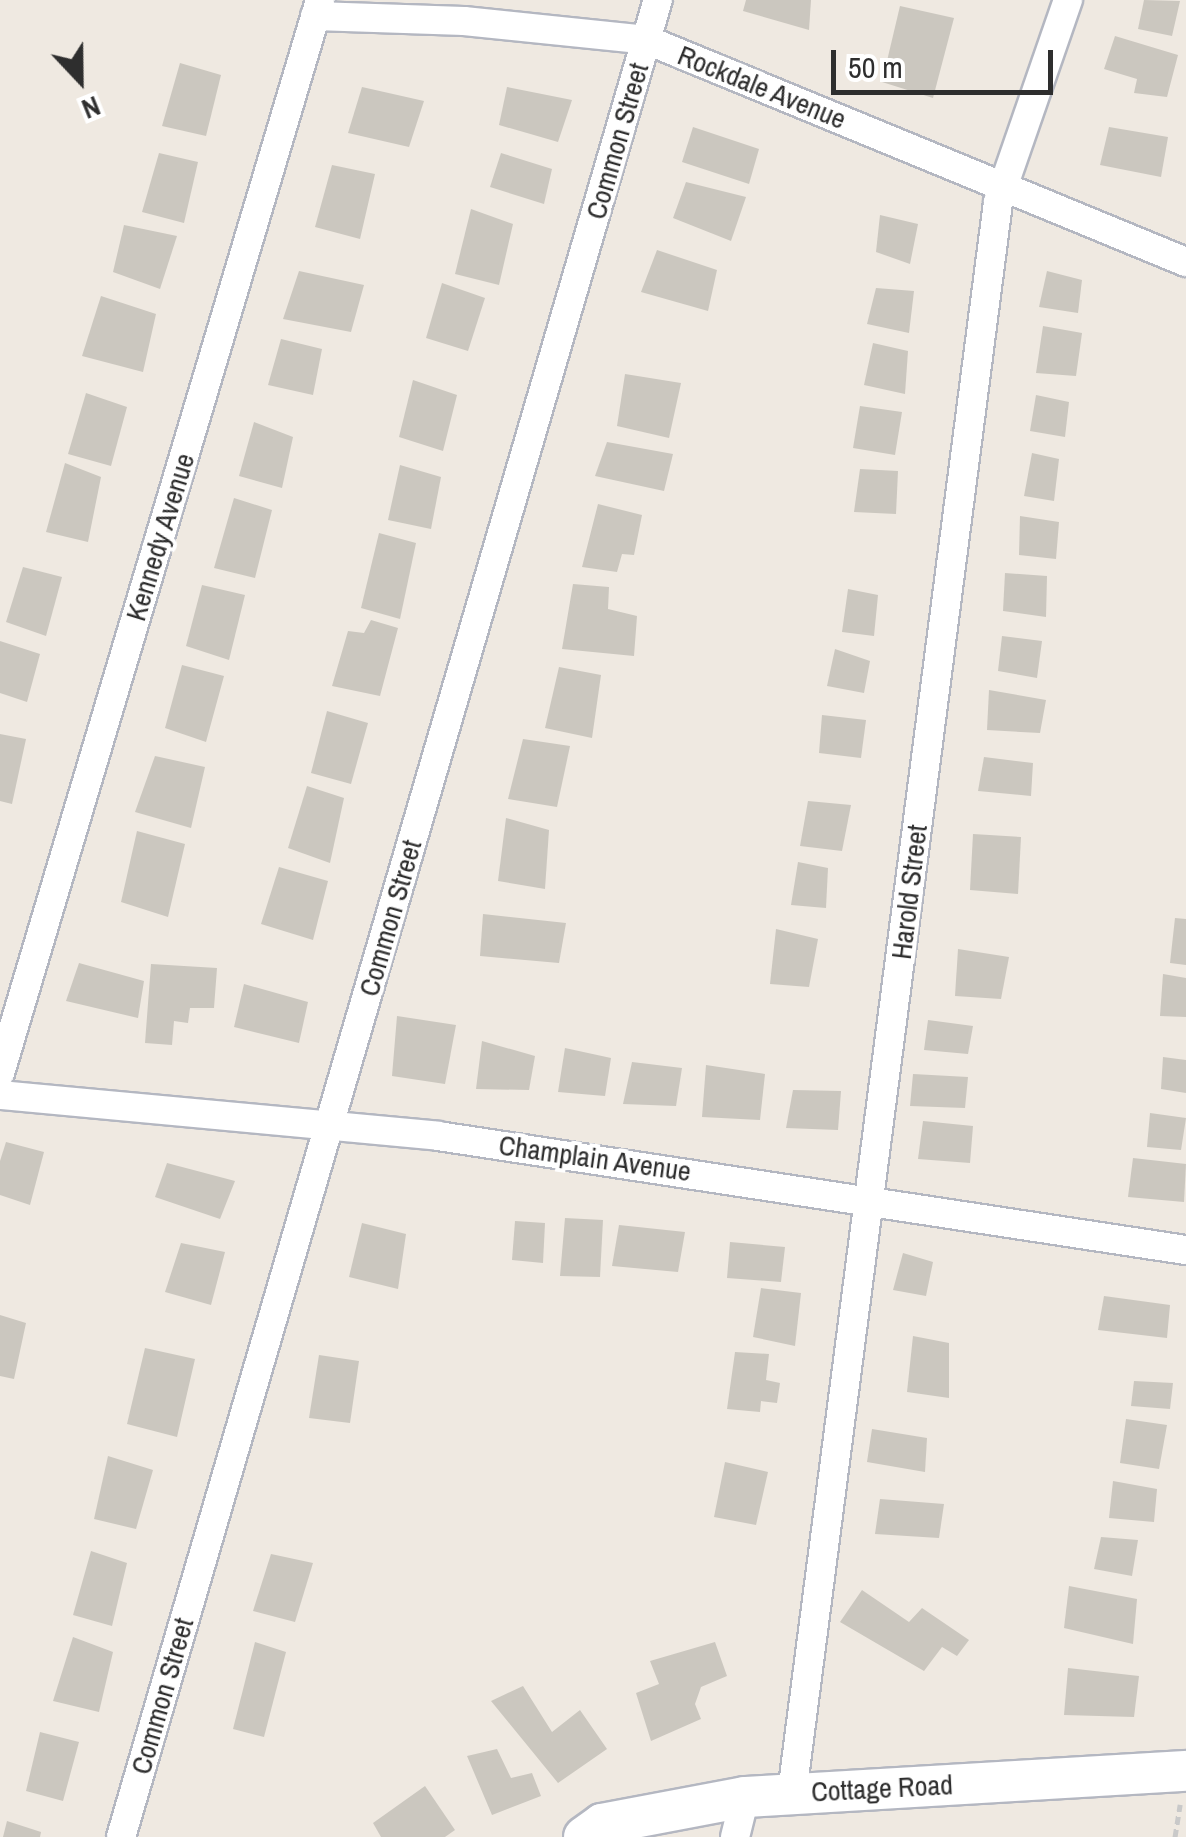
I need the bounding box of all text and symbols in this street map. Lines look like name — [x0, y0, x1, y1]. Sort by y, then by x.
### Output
north arrow — [30, 30, 130, 130]
scale bar — [836, 30, 1058, 92]
street label: Rockdale Avenue — [672, 38, 852, 136]
text: 50 m — [848, 47, 903, 87]
street label: Common Street — [579, 59, 655, 223]
text: N — [76, 87, 106, 129]
street label: Kennedy Avenue — [118, 449, 202, 625]
street label: Harold Street — [884, 823, 934, 961]
street label: Common Street — [352, 836, 428, 1000]
street label: Champlain Avenue — [496, 1128, 694, 1188]
street label: Common Street — [124, 1614, 200, 1778]
street label: Cottage Road — [810, 1768, 954, 1808]

